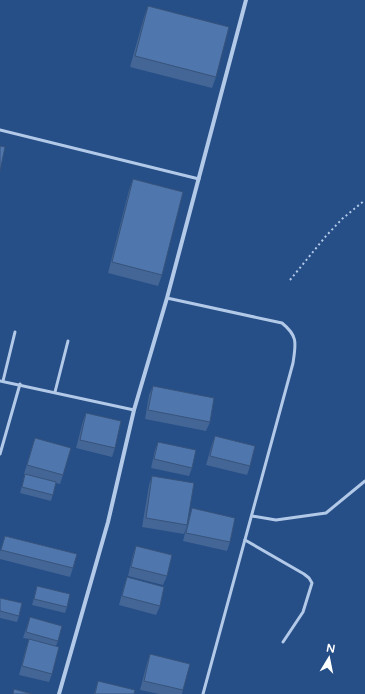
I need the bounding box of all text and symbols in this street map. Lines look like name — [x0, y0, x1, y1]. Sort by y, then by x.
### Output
north arrow — [309, 638, 349, 678]
text: N — [325, 641, 336, 656]

